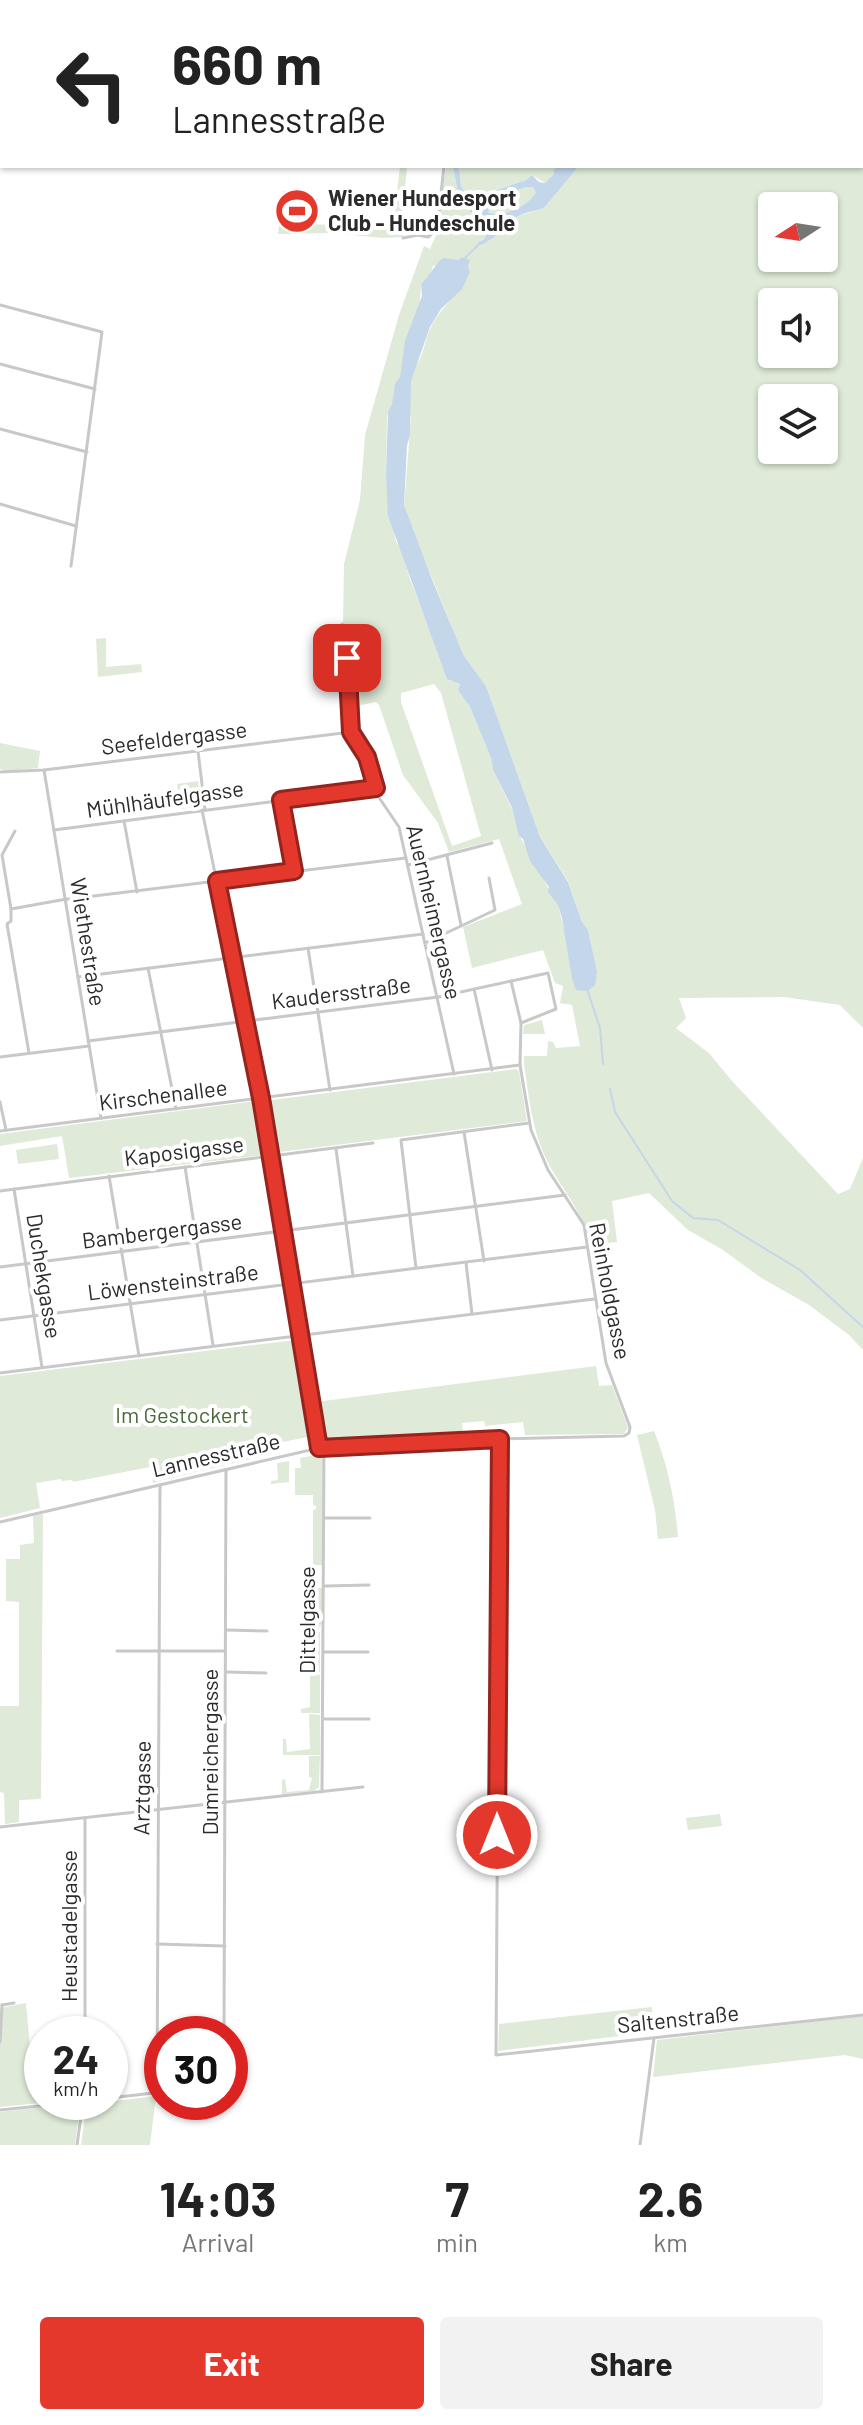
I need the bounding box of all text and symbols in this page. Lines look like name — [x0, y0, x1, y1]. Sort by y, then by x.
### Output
text: 660 m — [172, 29, 322, 96]
icon: left — [40, 32, 144, 136]
text: Lannesstraße — [172, 97, 386, 140]
place label: Wiener Hundesport Club - Hundeschule — [328, 184, 516, 235]
sports icon: Wiener Hundesport Club - Hundeschule — [273, 187, 321, 235]
north arrow — [758, 192, 838, 272]
map controls — [758, 192, 838, 464]
button: sound — [758, 288, 838, 368]
button: layers — [758, 384, 838, 464]
pin — [313, 624, 381, 692]
icon: arrive — [325, 636, 369, 680]
street label: Seefeldergasse — [99, 715, 248, 759]
street label: Mühlhäufelgasse — [85, 774, 245, 822]
street label: Auernheimergasse — [402, 822, 468, 1002]
street label: Wiethestraße — [66, 876, 112, 1008]
street label: Kaudersstraße — [270, 971, 412, 1013]
street label: Kirschenallee — [97, 1073, 229, 1115]
street label: Kaposigasse — [123, 1130, 245, 1170]
street label: Bambergergasse — [80, 1207, 243, 1253]
street label: Duchekgasse — [22, 1211, 68, 1340]
street label: Reinholdgasse — [585, 1220, 637, 1361]
street label: Löwensteinstraße — [86, 1258, 260, 1304]
park label: Im Gestockert — [115, 1401, 249, 1427]
street label: Lannesstraße — [149, 1427, 282, 1481]
street label: Dittelgasse — [293, 1566, 319, 1674]
street label: Dumreichergasse — [196, 1669, 222, 1835]
street label: Arztgasse — [127, 1740, 155, 1836]
position arrow — [455, 1793, 539, 1877]
street label: Heustadelgasse — [55, 1850, 81, 2002]
street label: Saltenstraße — [616, 1999, 740, 2037]
speed limit sign: 30 — [144, 2016, 248, 2120]
text: 24 — [53, 2034, 99, 2082]
text: km/h — [53, 2076, 99, 2100]
text: 14:03 — [160, 2169, 276, 2227]
text: 7 — [445, 2169, 469, 2227]
text: 2.6 — [638, 2169, 703, 2227]
text: Arrival — [182, 2226, 254, 2257]
text: min — [436, 2226, 478, 2257]
text: km — [653, 2226, 688, 2257]
button: Exit — [40, 2317, 424, 2409]
button: Share — [440, 2317, 823, 2409]

